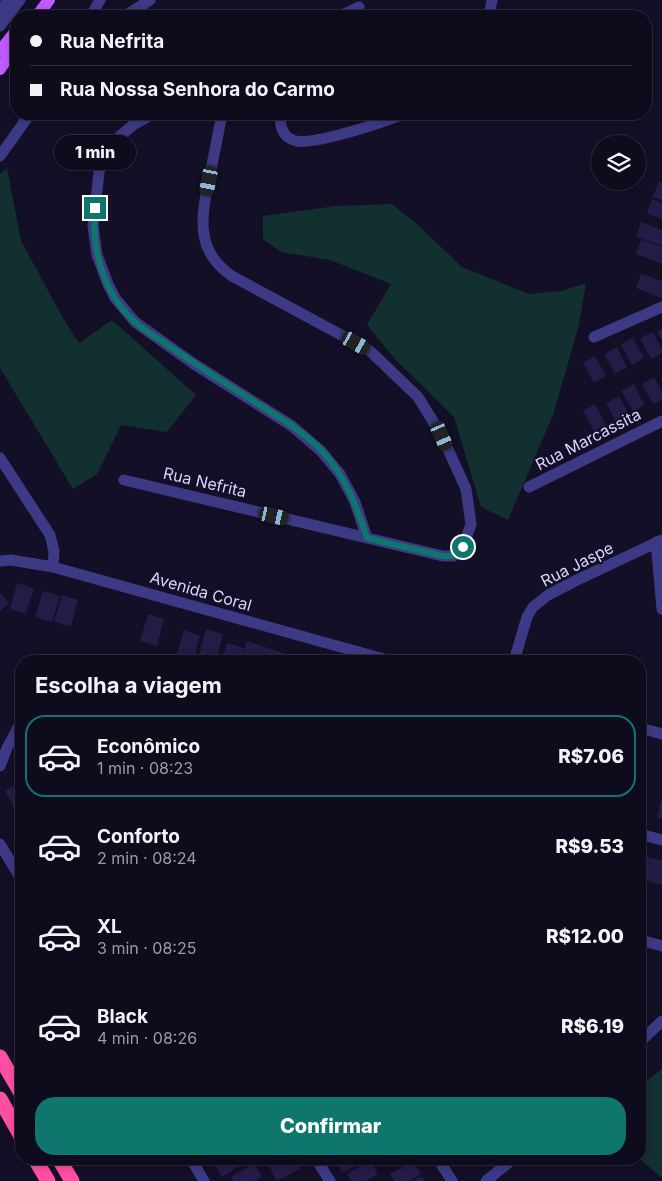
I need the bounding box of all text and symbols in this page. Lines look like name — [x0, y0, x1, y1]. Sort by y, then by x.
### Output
text: Rua Nefrita — [60, 30, 164, 53]
text: Rua Nossa Senhora do Carmo — [60, 78, 335, 101]
map controls — [591, 135, 646, 190]
button: layers — [591, 135, 646, 190]
callout: 1 min — [54, 136, 136, 170]
text: 1 min — [75, 142, 115, 162]
car — [198, 165, 219, 197]
route end — [84, 197, 106, 219]
car — [339, 329, 372, 357]
street label: Rua Marcassita — [532, 404, 644, 474]
car — [429, 419, 454, 453]
street label: Rua Nefrita — [161, 463, 249, 501]
car — [257, 505, 290, 527]
route start — [452, 536, 474, 558]
street label: Rua Jaspe — [537, 537, 617, 591]
street label: Avenida Coral — [148, 567, 254, 615]
text: Escolha a viagem — [35, 672, 222, 698]
icon: car — [37, 734, 82, 779]
text: Econômico — [97, 735, 200, 758]
text: R$7.06 — [558, 745, 624, 768]
text: 1 min · 08:23 — [97, 758, 193, 778]
icon: car — [37, 824, 82, 869]
text: Conforto — [97, 825, 180, 848]
text: R$9.53 — [555, 835, 624, 858]
text: 2 min · 08:24 — [97, 848, 197, 868]
icon: car — [37, 914, 82, 959]
text: XL — [97, 915, 122, 938]
text: R$12.00 — [546, 925, 624, 948]
text: 3 min · 08:25 — [97, 938, 196, 958]
icon: car — [37, 1004, 82, 1049]
text: Black — [97, 1005, 148, 1028]
text: R$6.19 — [561, 1015, 624, 1038]
text: 4 min · 08:26 — [97, 1028, 197, 1048]
button: Confirmar — [35, 1097, 626, 1155]

